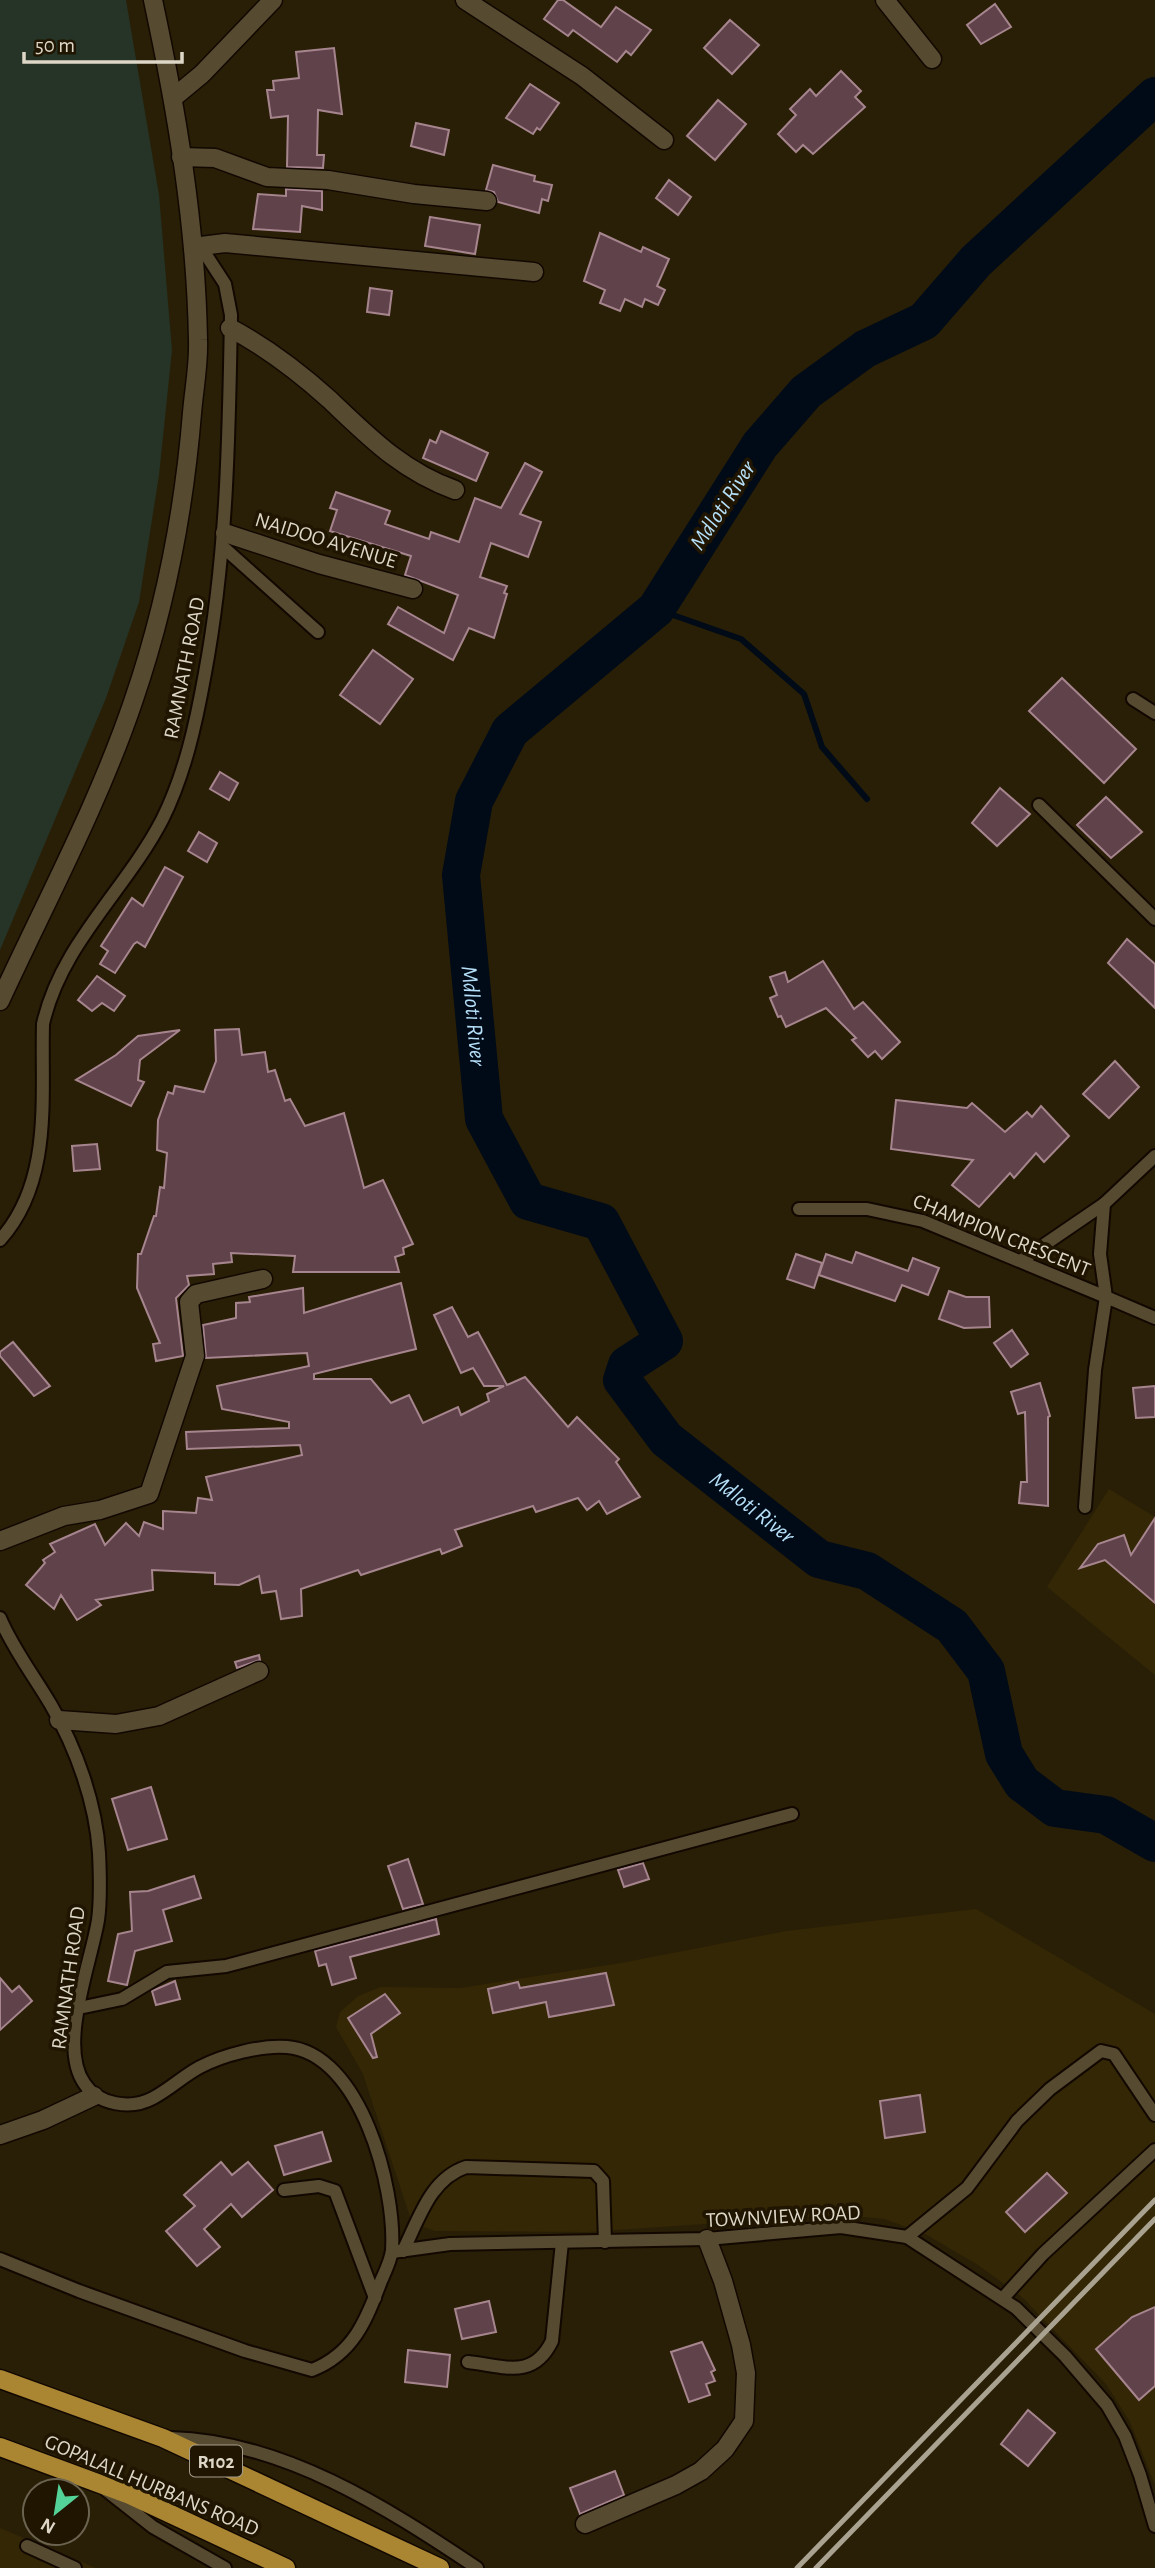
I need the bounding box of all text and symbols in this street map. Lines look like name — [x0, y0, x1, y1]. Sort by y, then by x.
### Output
scale bar — [24, 21, 182, 65]
text: 50 m — [35, 35, 75, 56]
water label: Mdloti River — [686, 457, 761, 554]
street label: NAIDOO AVENUE — [252, 509, 399, 572]
street label: RAMNATH ROAD — [160, 595, 209, 741]
water label: Mdloti River — [457, 965, 489, 1068]
street label: CHAMPION CRESCENT — [910, 1190, 1094, 1281]
water label: Mdloti River — [705, 1468, 799, 1549]
street label: RAMNATH ROAD — [48, 1905, 89, 2051]
street label: TOWNVIEW ROAD — [705, 2202, 861, 2231]
street label: GOPALALL HURBANS ROAD — [41, 2428, 263, 2542]
road number: R102 — [190, 2446, 242, 2476]
north arrow — [21, 2477, 91, 2547]

